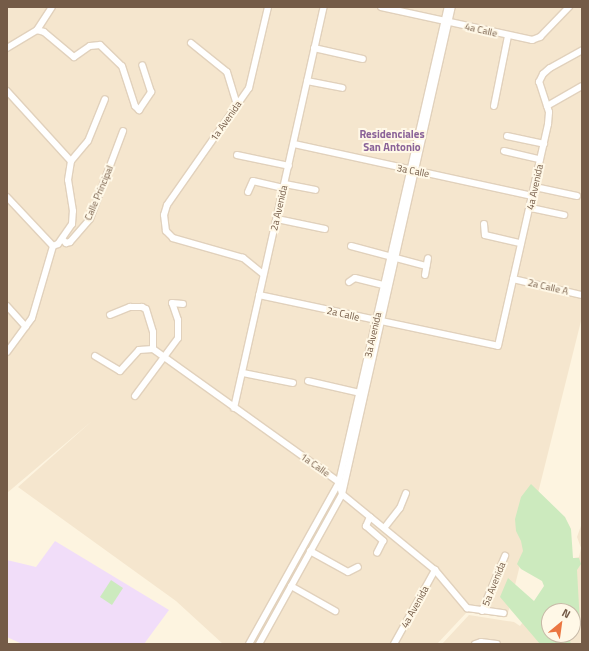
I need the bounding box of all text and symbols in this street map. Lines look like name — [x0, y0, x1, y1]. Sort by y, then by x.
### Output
street label: 4a Calle — [464, 20, 498, 40]
street label: 1a Avenida — [208, 99, 244, 143]
district label: Residenciales San Antonio — [359, 128, 425, 154]
street label: 3a Calle — [396, 162, 430, 180]
street label: 4a Avenida — [524, 163, 546, 211]
street label: Calle Principal — [82, 164, 116, 222]
street label: 2a Avenida — [268, 184, 290, 232]
street label: 2a Calle A — [527, 277, 569, 297]
street label: 2a Calle — [326, 304, 360, 324]
street label: 3a Avenida — [362, 311, 384, 359]
street label: 1a Calle — [298, 451, 332, 479]
street label: 5a Avenida — [480, 560, 508, 608]
street label: 4a Avenida — [399, 584, 431, 630]
north arrow — [541, 603, 581, 643]
text: N — [559, 605, 574, 622]

